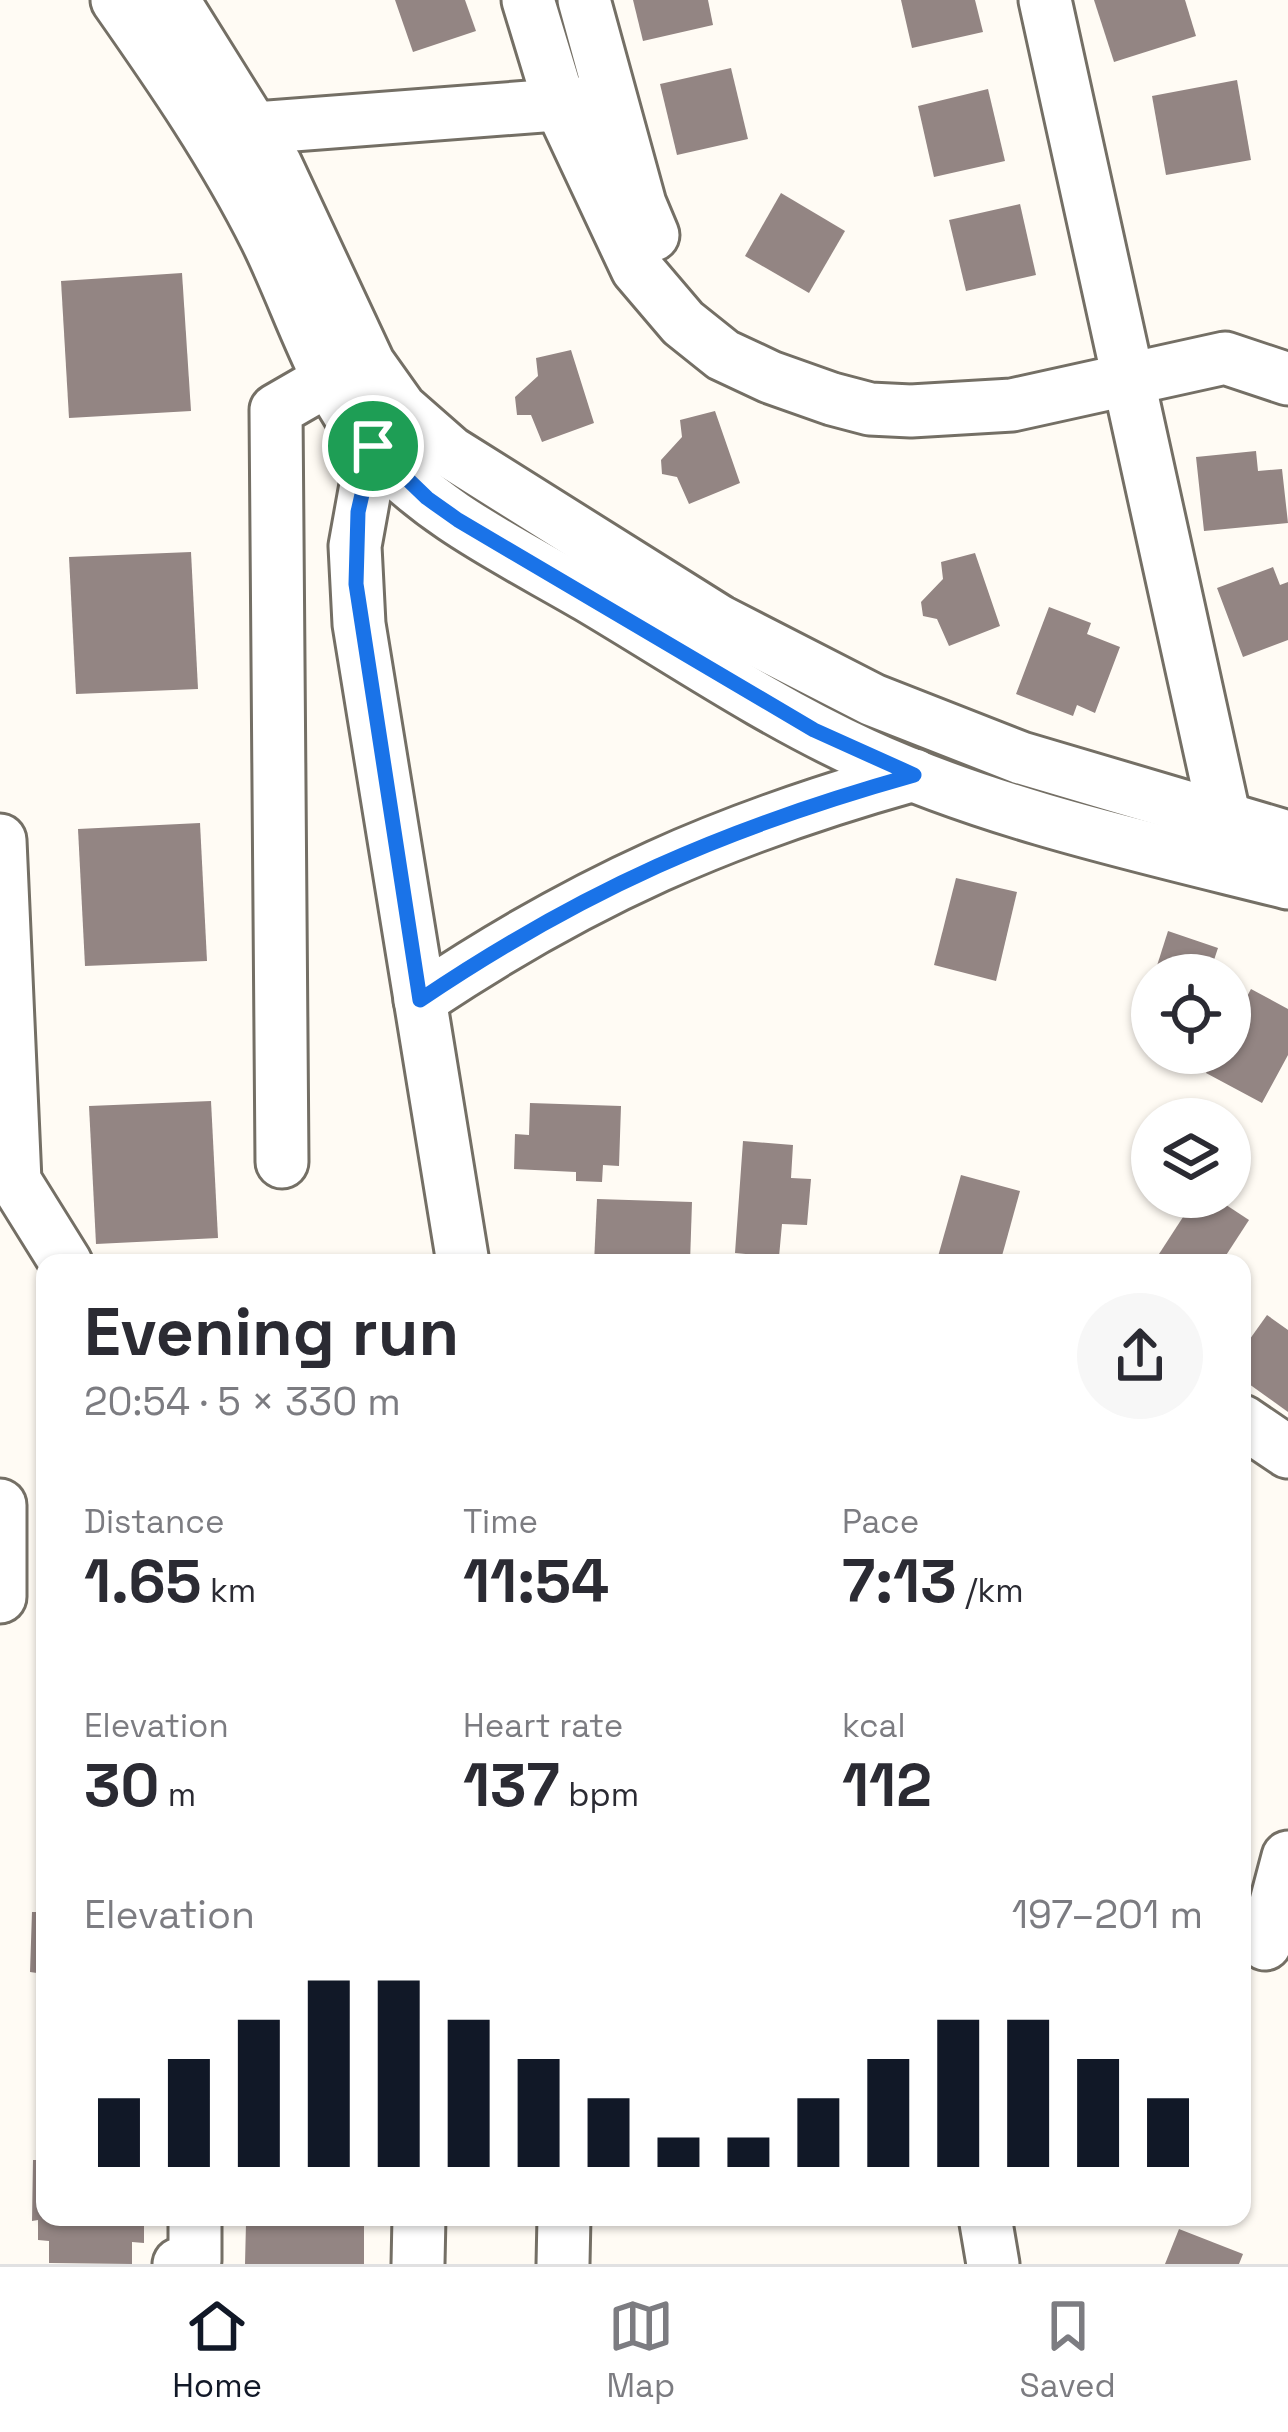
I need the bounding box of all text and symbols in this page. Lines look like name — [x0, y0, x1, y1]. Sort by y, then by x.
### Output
pin — [322, 395, 424, 497]
icon: arrive — [340, 413, 406, 479]
map controls — [1131, 954, 1251, 1218]
button: locate — [1131, 954, 1251, 1074]
button: layers — [1131, 1098, 1251, 1218]
text: Evening run — [84, 1290, 459, 1374]
button: share — [1077, 1293, 1203, 1419]
text: 20:54 · 5 × 330 m — [84, 1377, 401, 1426]
text: Distance — [84, 1501, 225, 1543]
text: Time — [463, 1501, 538, 1543]
text: Pace — [842, 1501, 919, 1543]
text: 1.65 — [84, 1543, 201, 1620]
text: 11:54 — [463, 1543, 609, 1620]
text: 7:13 — [842, 1543, 957, 1620]
text: km — [201, 1570, 256, 1612]
text: /km — [957, 1570, 1024, 1612]
text: Elevation — [84, 1705, 229, 1747]
text: Heart rate — [463, 1705, 623, 1747]
text: kcal — [842, 1705, 906, 1747]
text: 30 — [84, 1747, 159, 1824]
text: 137 — [463, 1747, 560, 1824]
text: 112 — [842, 1747, 932, 1824]
text: m — [159, 1774, 196, 1816]
text: bpm — [560, 1774, 639, 1816]
text: Elevation — [84, 1890, 255, 1939]
text: 197–201 m — [1012, 1890, 1203, 1939]
tab: Home — [172, 2293, 262, 2407]
tab: Map — [606, 2293, 675, 2407]
tab: Saved — [1020, 2293, 1116, 2407]

